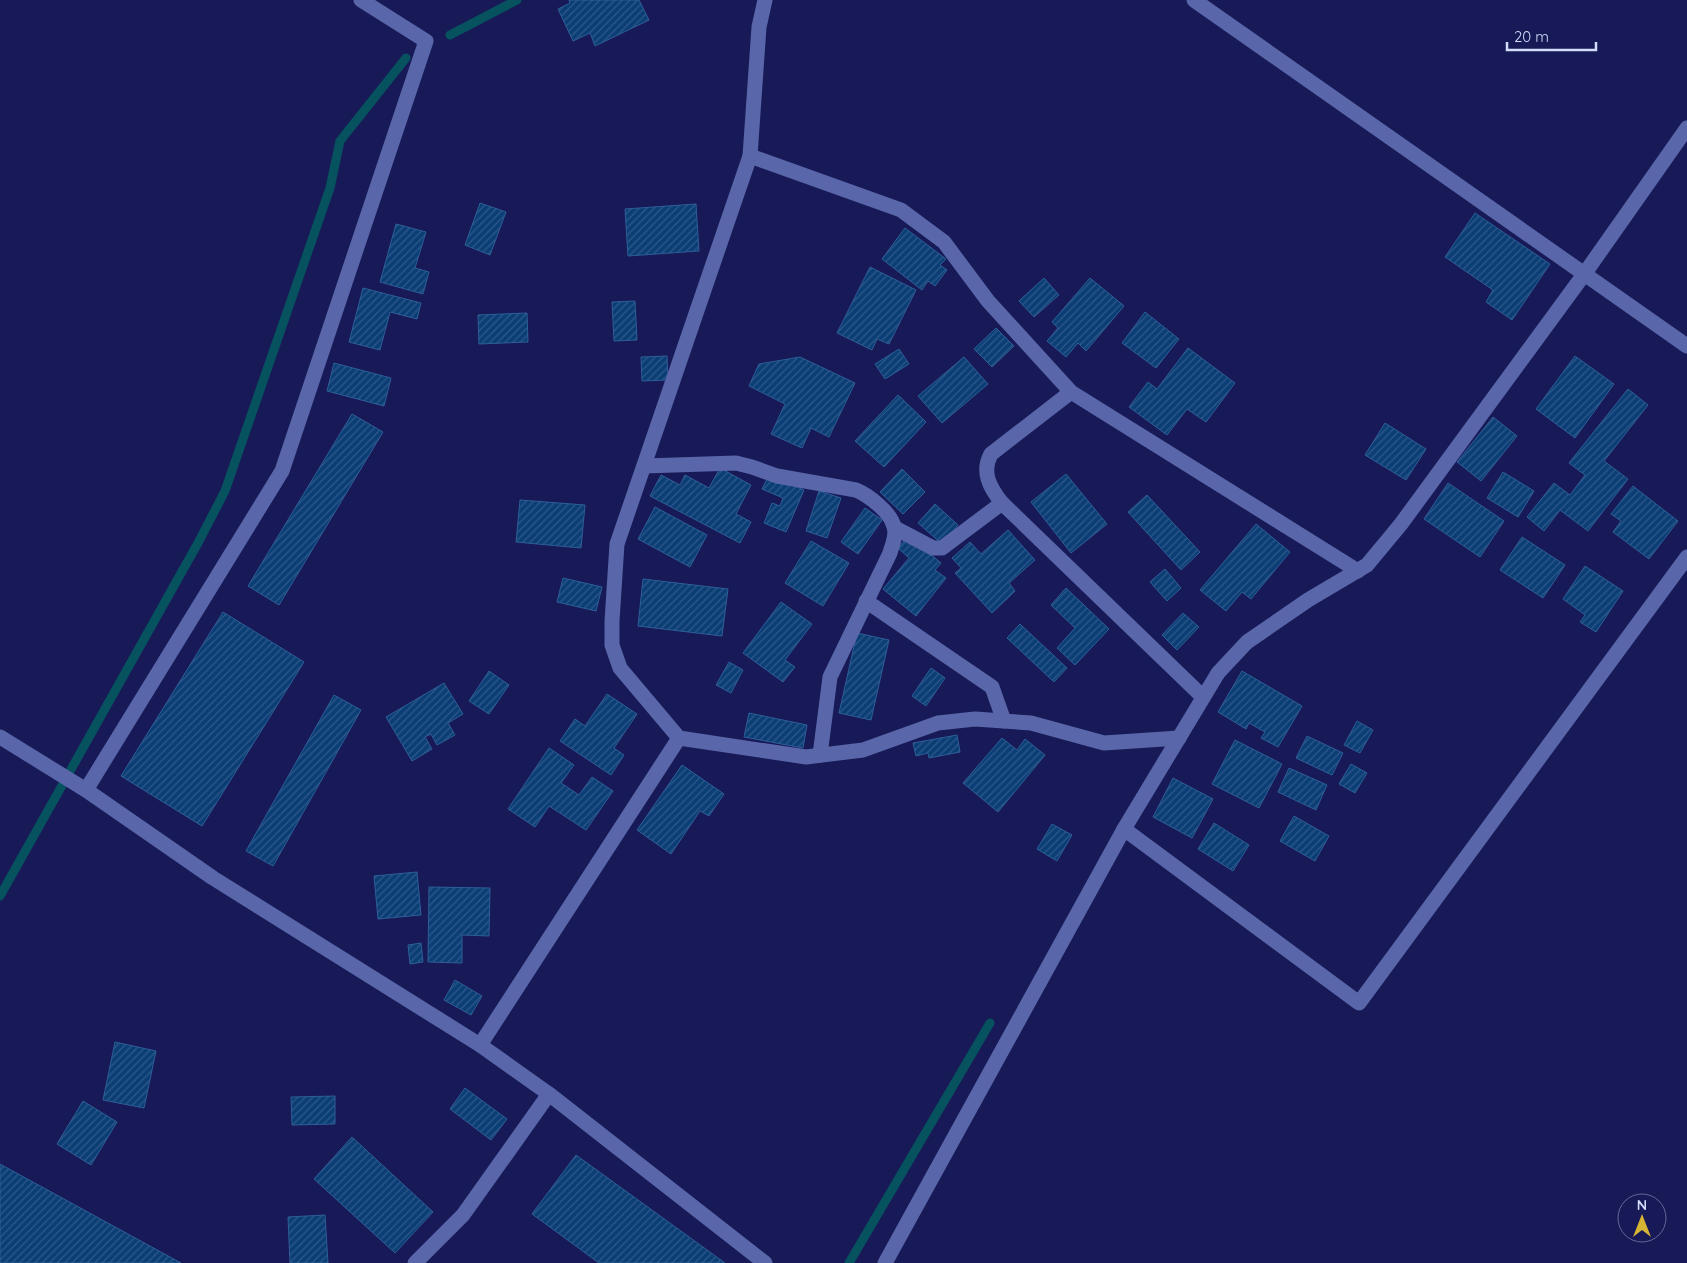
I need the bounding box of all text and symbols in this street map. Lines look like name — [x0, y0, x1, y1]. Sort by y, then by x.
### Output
scale bar — [1507, 20, 1596, 52]
text: 20 m — [1514, 27, 1549, 46]
north arrow — [1617, 1193, 1667, 1243]
text: N — [1637, 1196, 1647, 1214]

